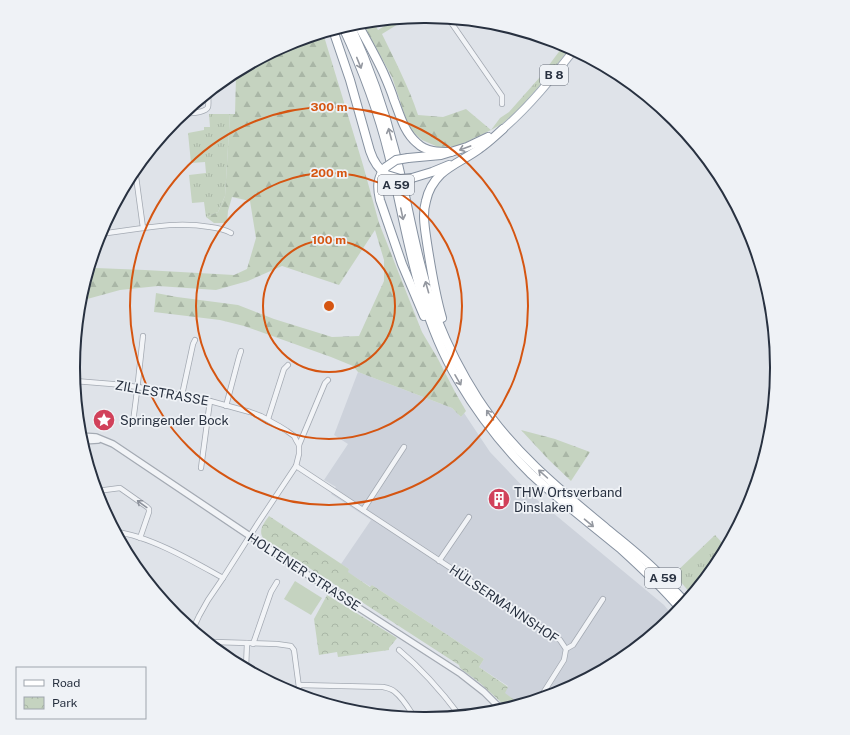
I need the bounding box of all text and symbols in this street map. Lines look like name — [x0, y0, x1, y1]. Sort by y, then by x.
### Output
one-way arrow — [355, 56, 363, 68]
road number: B 8 — [540, 65, 568, 85]
text: 300 m — [311, 100, 348, 114]
one-way arrow — [386, 128, 394, 141]
one-way arrow — [459, 144, 471, 152]
text: 200 m — [311, 166, 347, 180]
road number: A 59 — [378, 175, 414, 195]
one-way arrow — [398, 207, 406, 220]
text: 100 m — [312, 233, 346, 247]
one-way arrow — [423, 281, 430, 294]
centre of rings — [322, 299, 336, 313]
one-way arrow — [454, 374, 462, 386]
street label: ZILLESTRASSE — [114, 377, 210, 409]
place icon: Springender Bock — [91, 407, 117, 433]
one-way arrow — [486, 410, 494, 421]
place label: Springender Bock — [120, 413, 229, 428]
one-way arrow — [537, 469, 548, 478]
place label: THW Ortsverband Dinslaken — [514, 485, 622, 515]
building icon: THW Ortsverband Dinslaken — [486, 486, 512, 512]
one-way arrow — [137, 499, 148, 508]
one-way arrow — [584, 519, 594, 528]
street label: HOLTENER STRASSE — [245, 530, 363, 614]
street label: HÜLSERMANNSHOF — [447, 562, 562, 646]
road number: A 59 — [645, 568, 681, 588]
legend — [16, 667, 146, 719]
text: Road — [52, 676, 80, 690]
text: Park — [52, 696, 78, 710]

